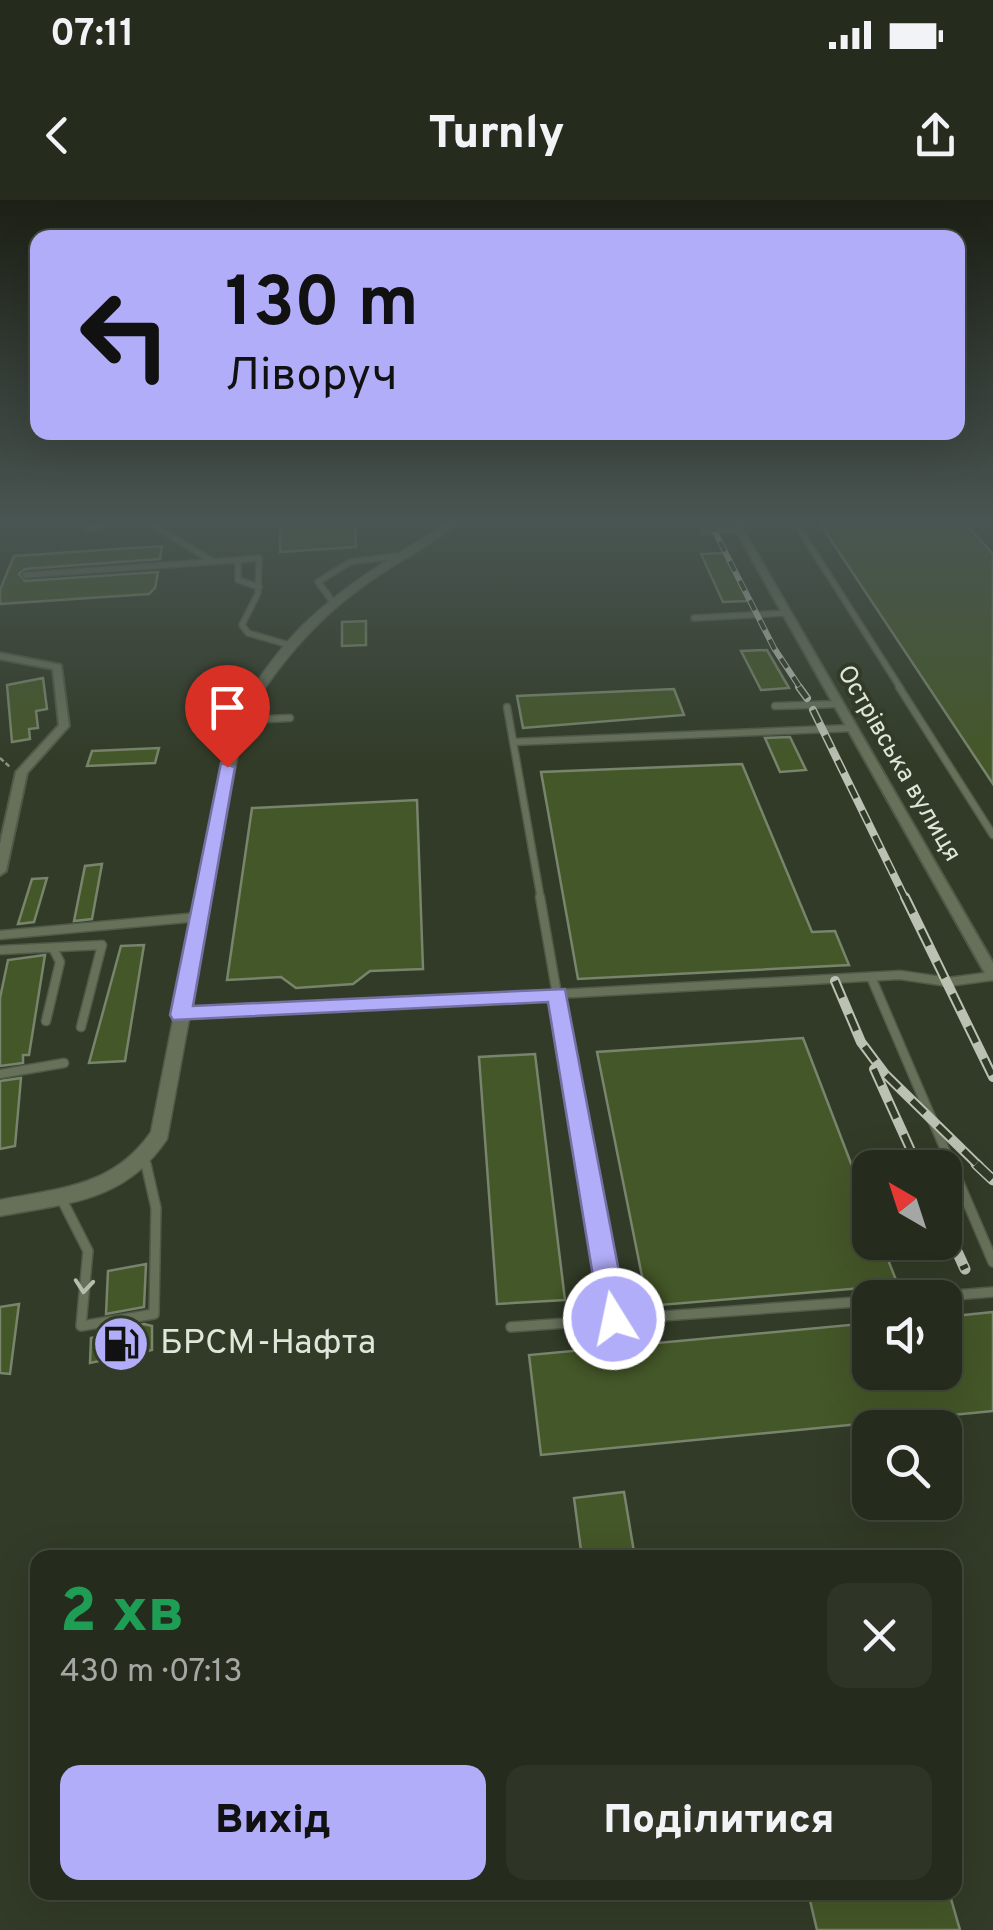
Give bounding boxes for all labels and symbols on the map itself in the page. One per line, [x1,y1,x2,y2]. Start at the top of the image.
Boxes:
street label: Острівська вулиця [829,660,967,868]
pin [185,665,270,768]
north arrow [852,1150,962,1260]
position arrow [562,1267,666,1371]
one-way arrow [74,1279,96,1295]
fuel station icon: БРСМ-Нафта [91,1314,151,1374]
place label: БРСМ-Нафта [160,1322,376,1366]

